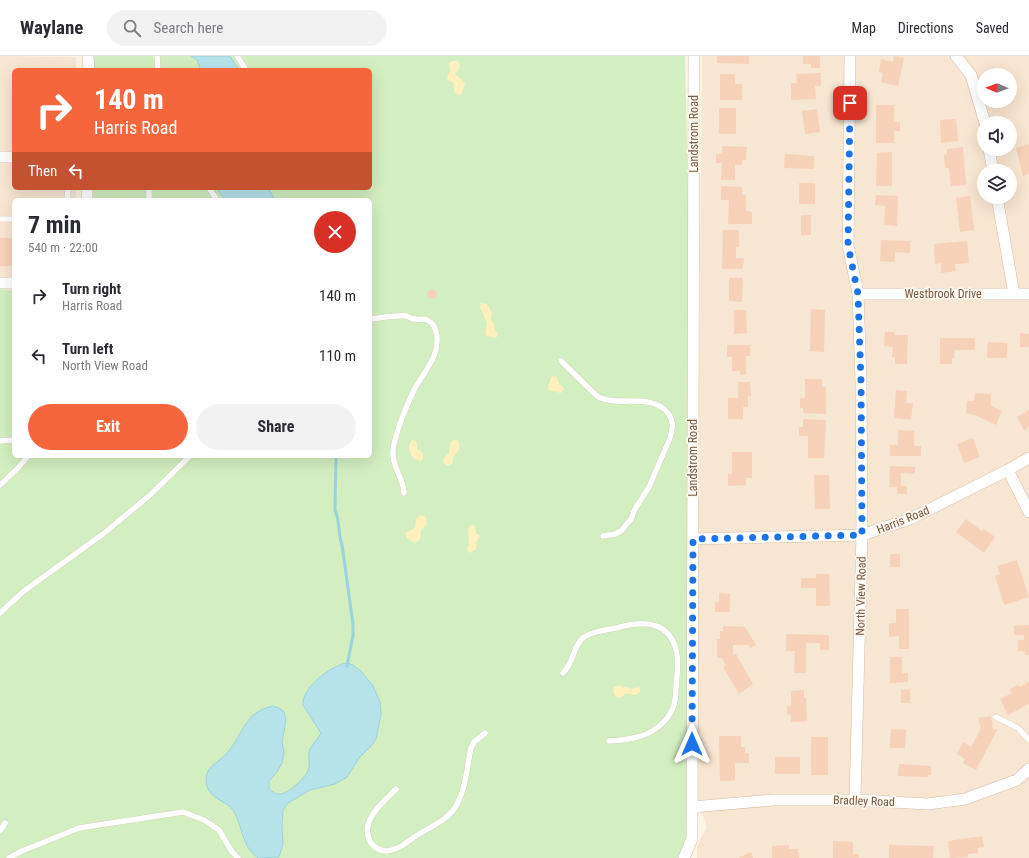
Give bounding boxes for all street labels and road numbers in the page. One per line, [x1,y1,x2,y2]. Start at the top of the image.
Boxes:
street label: Landstrom Road [687,95,701,173]
street label: Westbrook Drive [904,287,982,301]
street label: Landstrom Road [686,419,700,497]
street label: Harris Road [875,503,931,537]
street label: North View Road [853,556,869,636]
street label: Bradley Road [833,793,895,809]

